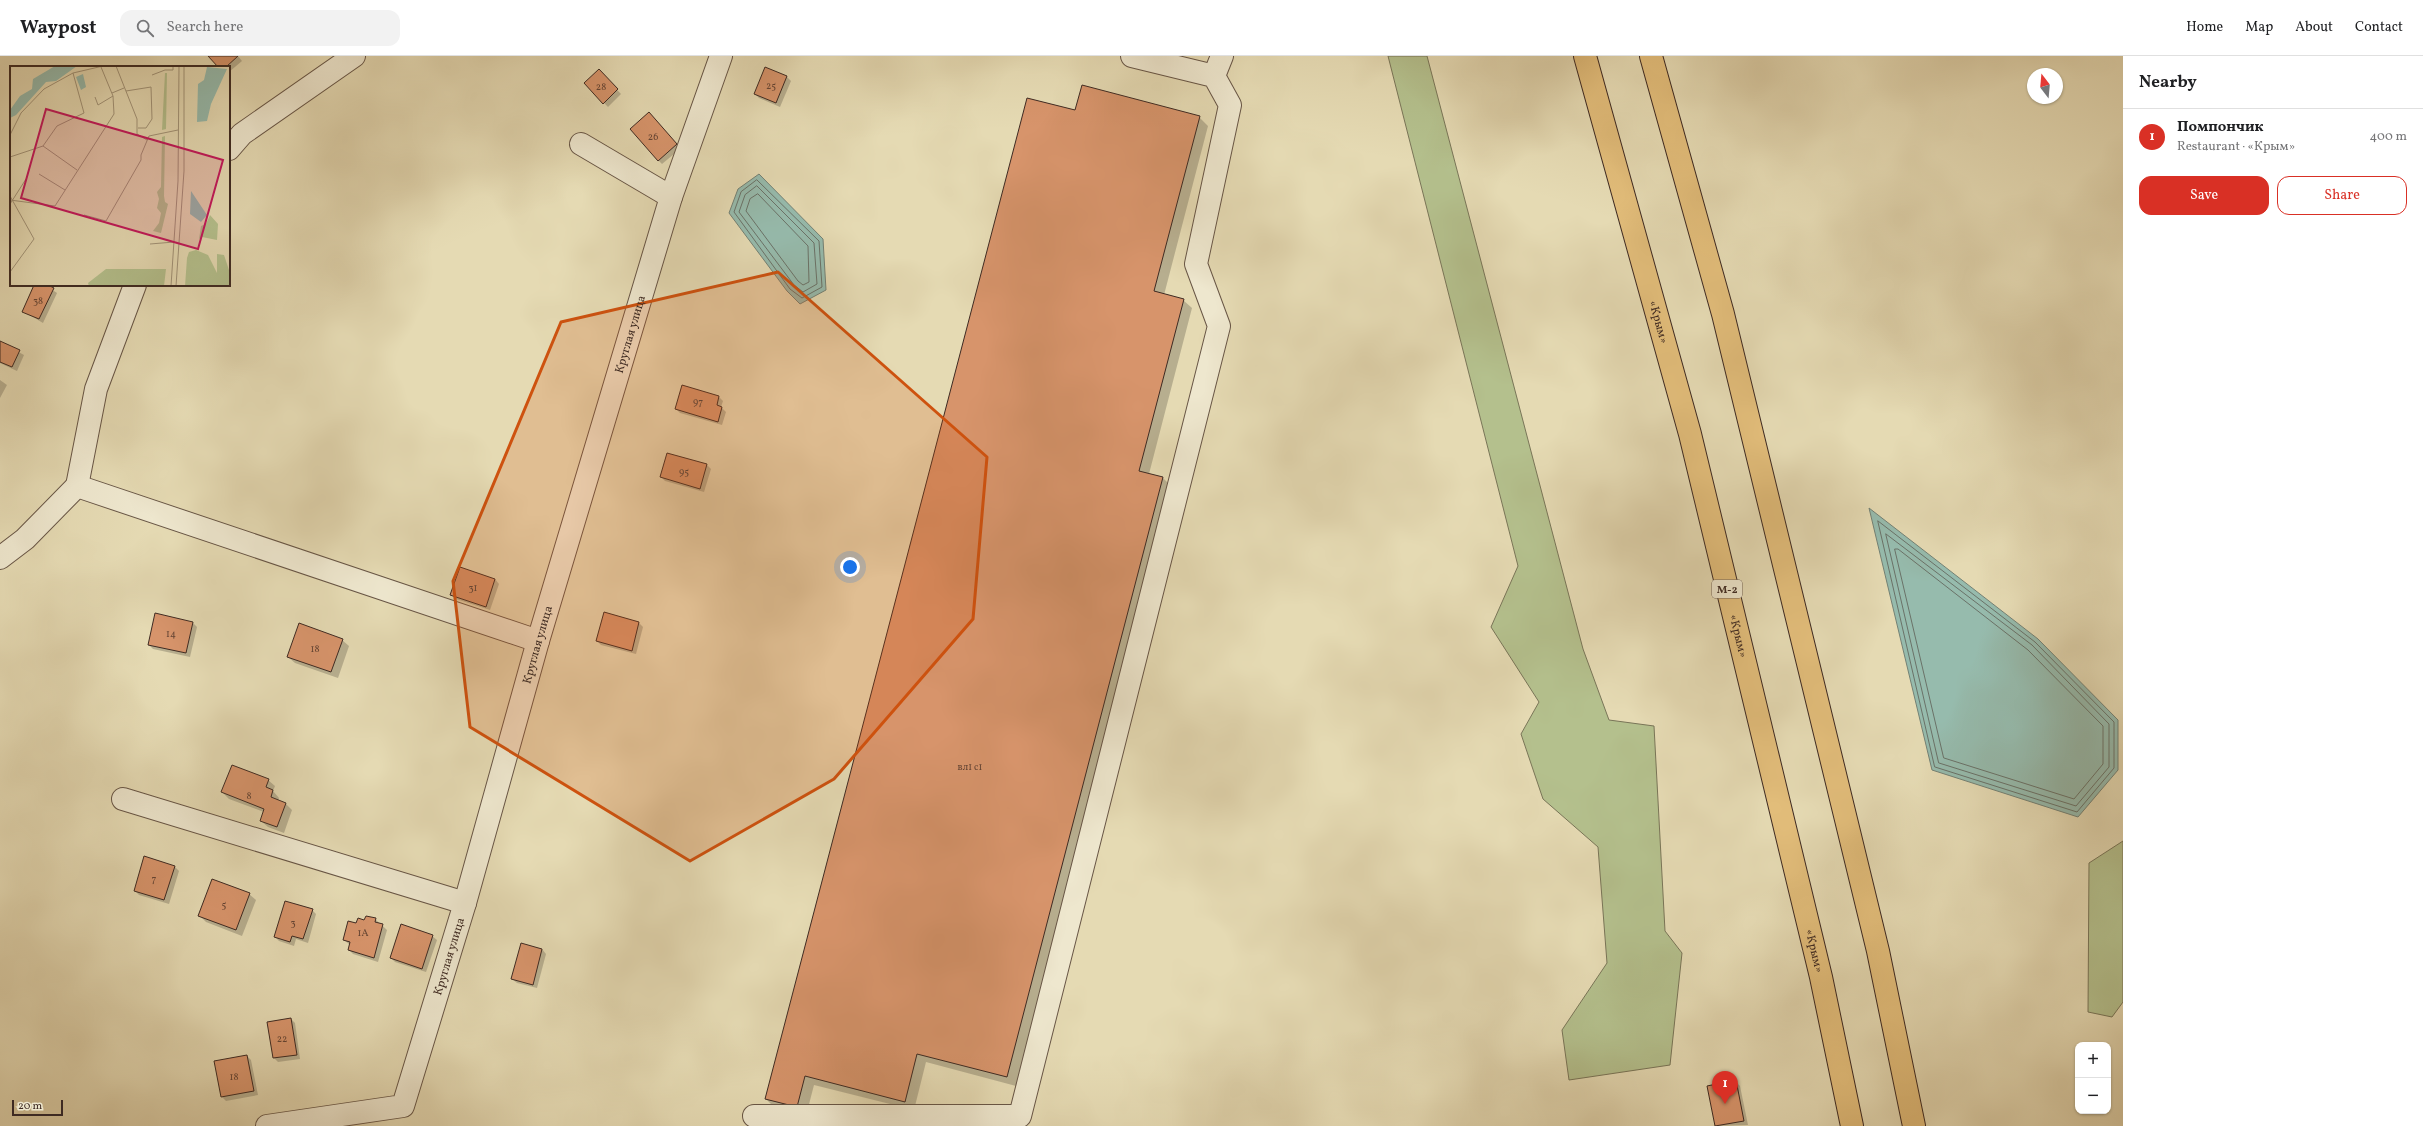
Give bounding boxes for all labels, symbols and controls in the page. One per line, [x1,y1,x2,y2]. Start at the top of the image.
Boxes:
search box [120,10,400,46]
text: Waypost [20,15,96,41]
icon: search [134,17,156,39]
text: Search here [166,17,243,38]
text: Home [2186,18,2223,37]
text: Map [2245,18,2273,37]
text: About [2295,18,2333,37]
text: Contact [2355,18,2403,37]
inset map [10,66,230,286]
north arrow [2027,68,2063,104]
text: Nearby [2139,71,2197,94]
house number: 25 [766,79,776,93]
house number: 28 [596,80,606,94]
text: Помпончик [2177,117,2264,138]
text: 1 [2149,128,2155,146]
text: 400 m [2370,128,2407,146]
house number: 26 [648,130,658,144]
text: Restaurant · «Крым» [2177,138,2295,156]
button: Save [2139,176,2269,215]
button: Share [2277,176,2407,215]
house number: 38 [33,294,43,308]
street label: Круглая улица [612,294,650,375]
street label: «Крым» [1644,299,1672,346]
house number: 97 [693,395,703,409]
house number: 95 [679,465,689,479]
your location [840,557,860,577]
road number: М-2 [1712,580,1742,598]
house number: 31 [468,581,478,595]
street label: Круглая улица [519,604,557,686]
street label: «Крым» [1725,613,1751,659]
house number: 14 [166,627,176,641]
house number: 18 [311,642,319,656]
house number: вл1 с1 [958,760,982,774]
house number: 8 [246,789,252,803]
house number: 7 [152,872,157,886]
house number: 5 [222,898,227,912]
house number: 3 [290,916,296,930]
street label: Круглая улица [430,916,469,997]
house number: 1А [358,926,368,940]
street label: «Крым» [1801,928,1827,974]
house number: 22 [277,1032,287,1046]
map controls [2075,1042,2111,1114]
button: + [2075,1042,2111,1078]
house number: 18 [230,1070,238,1084]
pin: 1 [1712,1071,1738,1104]
button: − [2075,1078,2111,1114]
scale bar [12,1098,63,1117]
text: 20 m [18,1099,42,1114]

